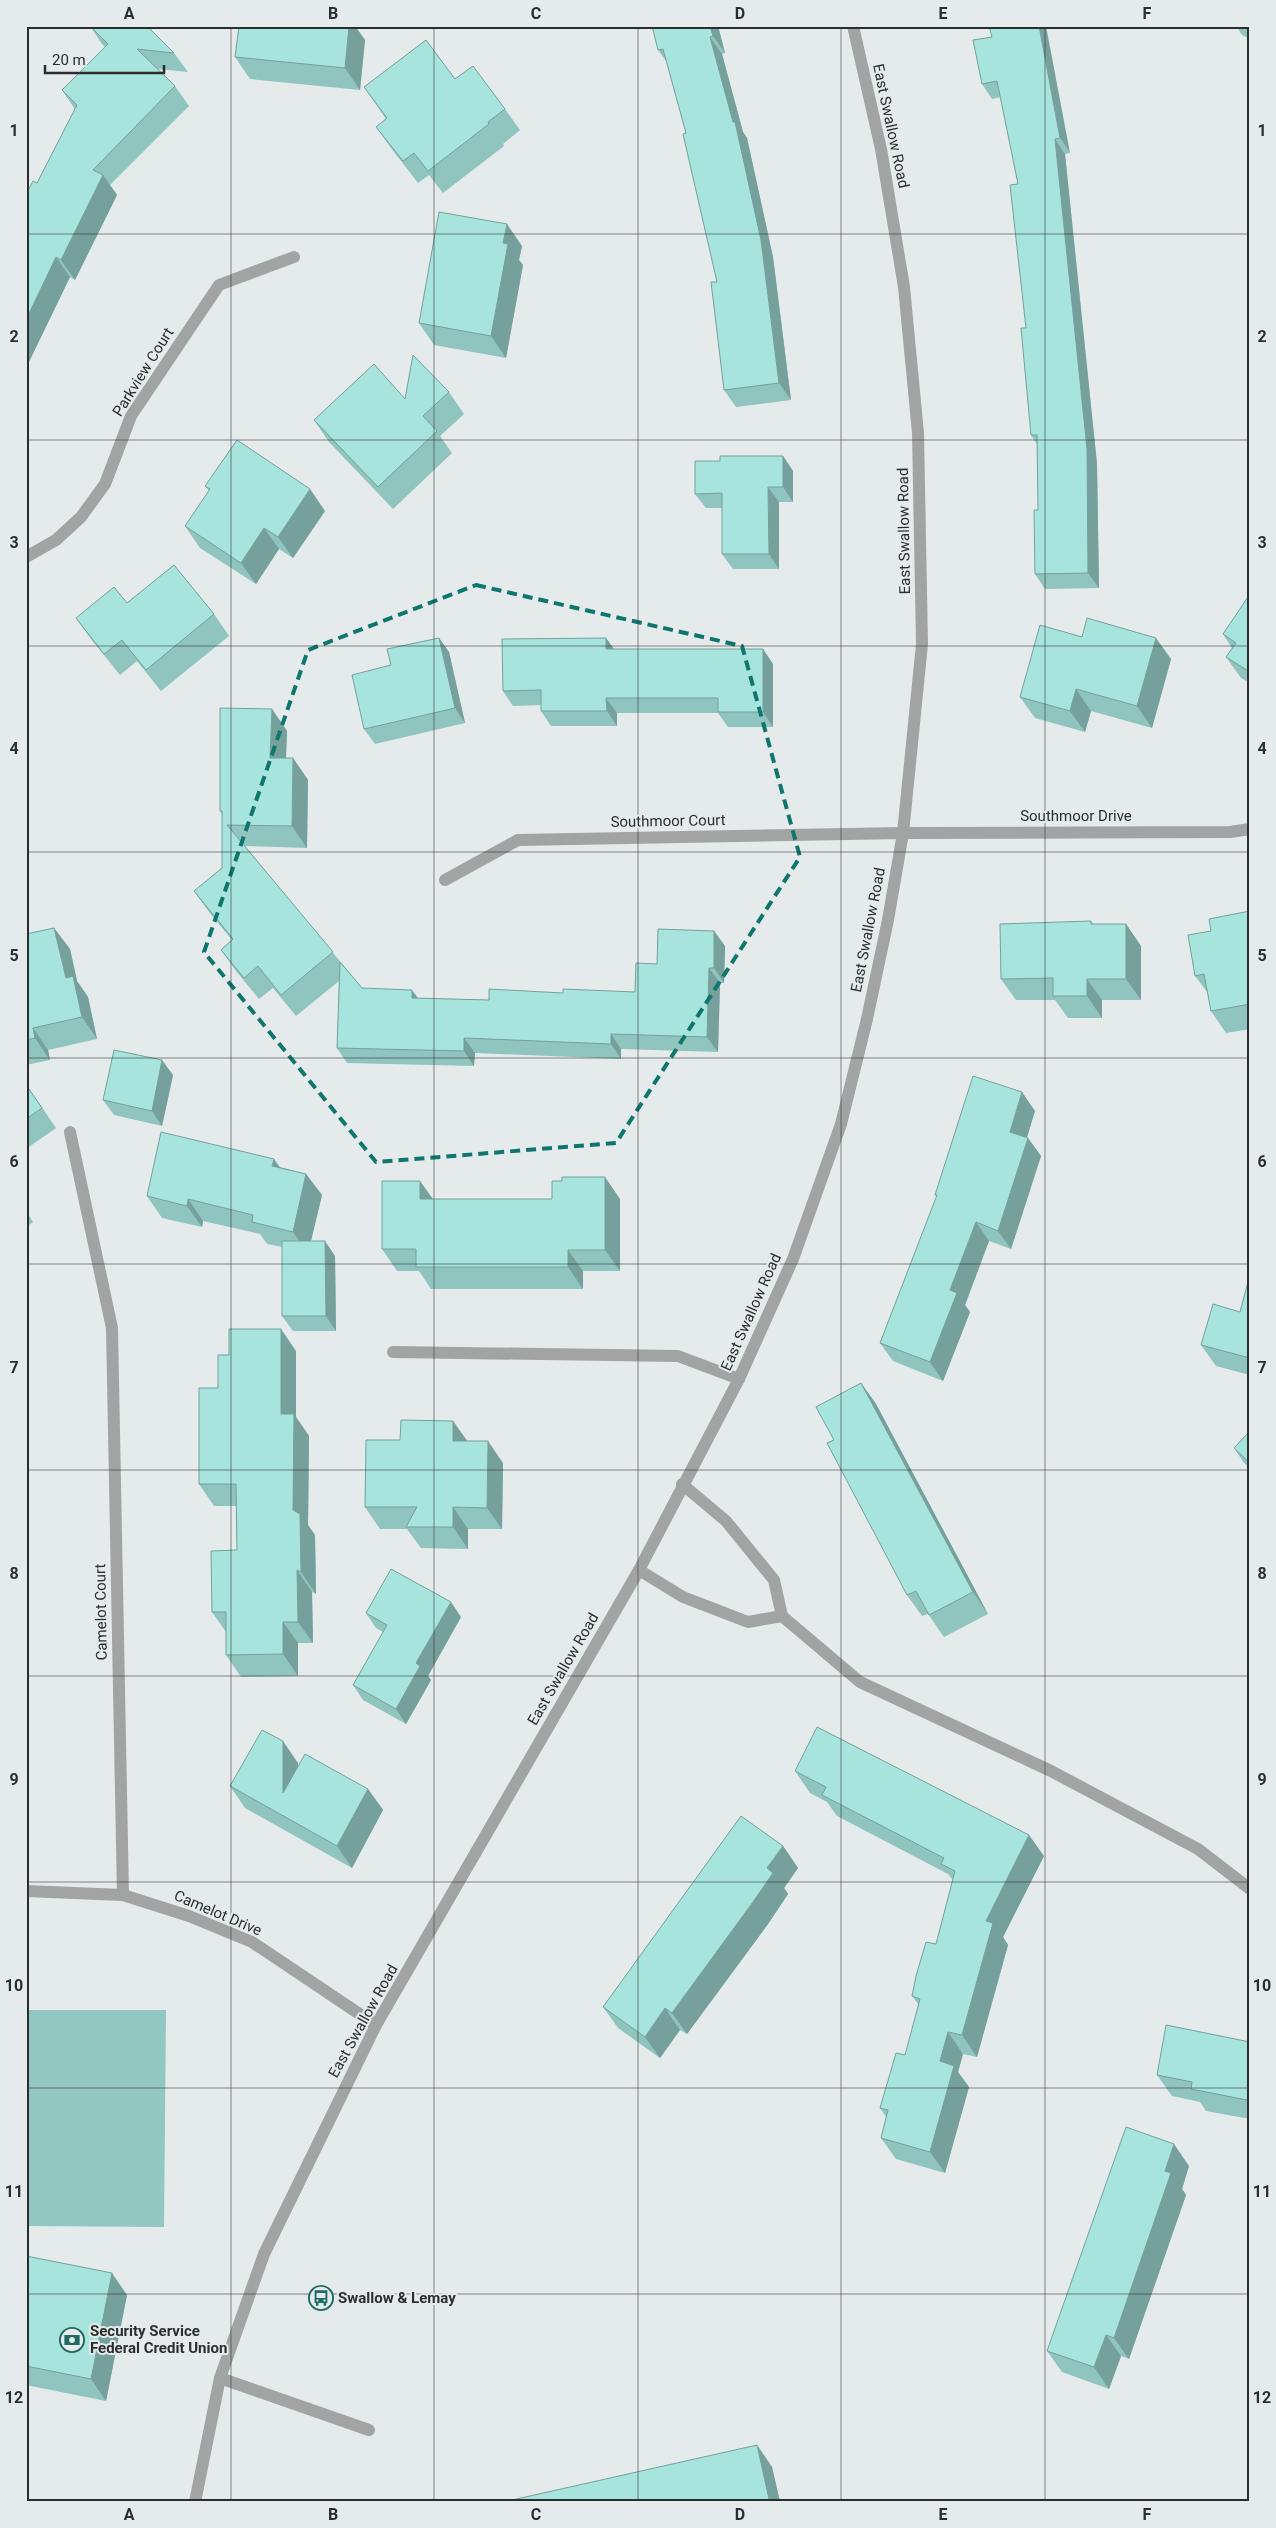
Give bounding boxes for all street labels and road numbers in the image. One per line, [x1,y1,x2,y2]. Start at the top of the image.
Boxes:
street label: East Swallow Road [869,62,913,190]
street label: Parkview Court [109,324,177,420]
street label: East Swallow Road [894,468,914,594]
street label: Southmoor Drive [1020,807,1132,825]
street label: Southmoor Court [610,811,726,831]
street label: East Swallow Road [847,866,889,994]
street label: East Swallow Road [717,1250,785,1374]
street label: Camelot Court [91,1563,111,1661]
street label: East Swallow Road [524,1610,602,1728]
street label: Camelot Drive [171,1886,265,1940]
street label: East Swallow Road [324,1961,402,2081]

